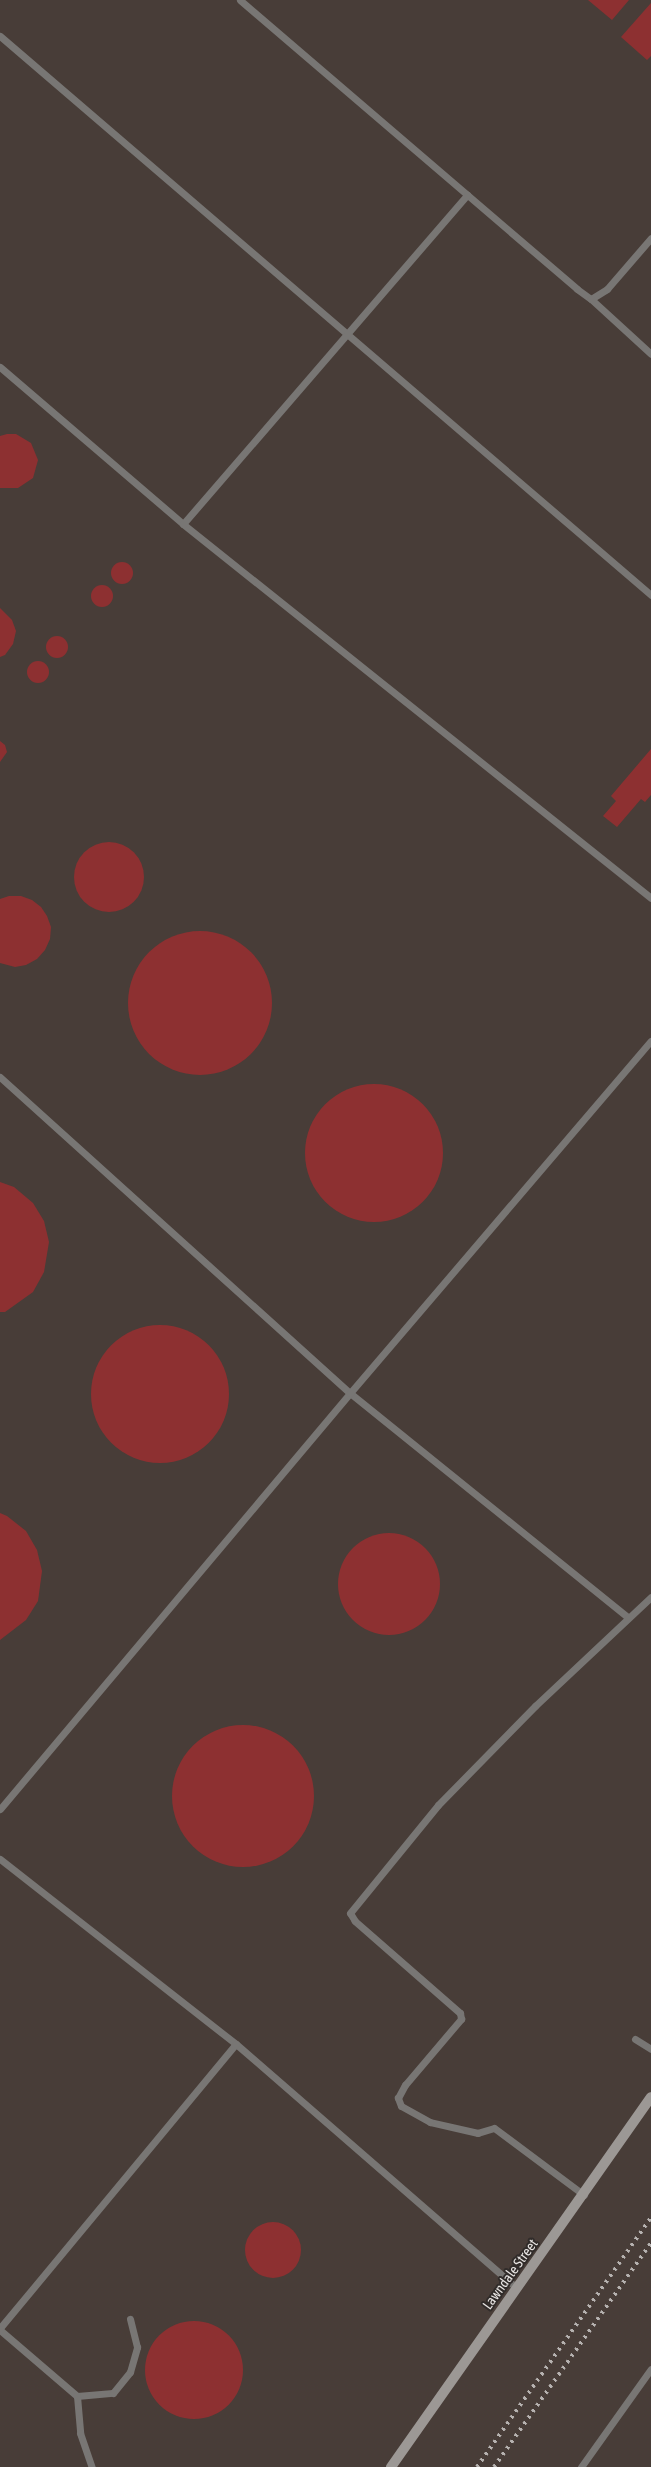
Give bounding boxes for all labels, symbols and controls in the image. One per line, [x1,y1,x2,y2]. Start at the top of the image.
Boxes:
street label: Lawndale Street [479,2236,541,2312]

